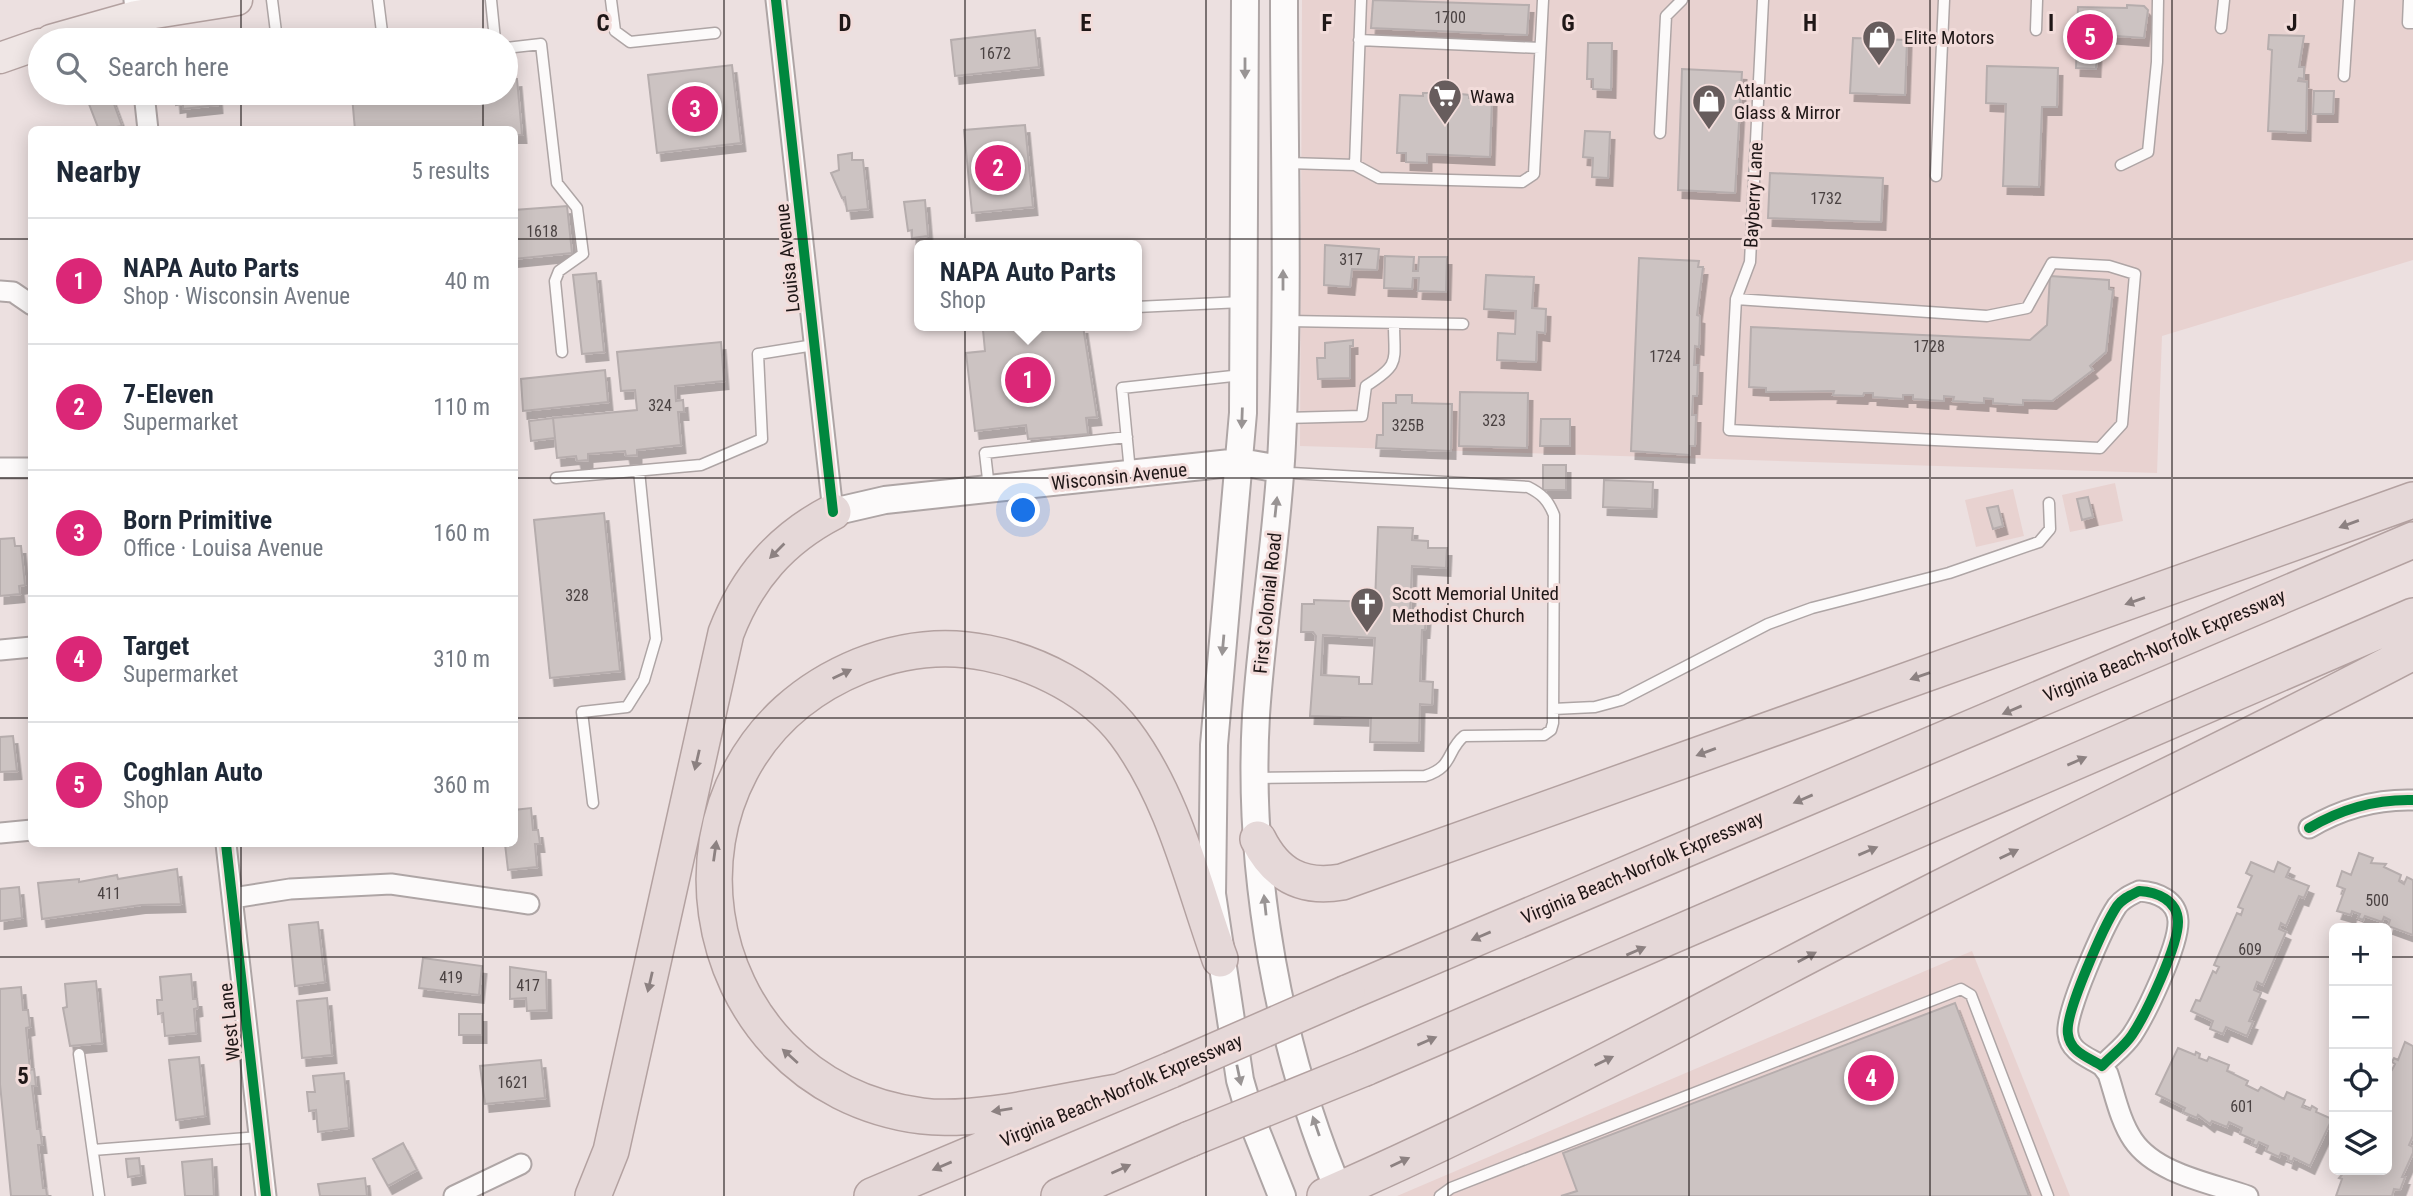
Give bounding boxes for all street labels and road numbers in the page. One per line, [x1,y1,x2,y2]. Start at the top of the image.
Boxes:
street label: Bayberry Lane [1739,142,1768,248]
street label: Louisa Avenue [770,202,805,313]
street label: Wisconsin Avenue [1050,458,1188,495]
street label: First Colonial Road [1249,531,1286,675]
street label: Virginia Beach-Norfolk Expressway [2040,584,2289,707]
street label: Virginia Beach-Norfolk Expressway [1518,806,1767,929]
street label: West Lane [214,982,245,1062]
street label: Virginia Beach-Norfolk Expressway [997,1029,1246,1152]

